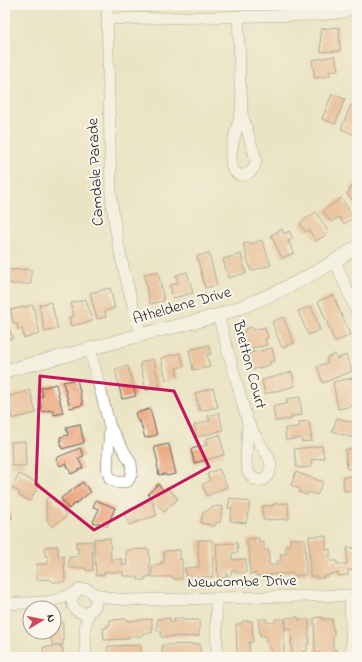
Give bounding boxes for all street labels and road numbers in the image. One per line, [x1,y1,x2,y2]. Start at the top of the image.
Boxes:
street label: Camdale Parade [81,117,111,227]
street label: Atheldene Drive [130,280,235,331]
street label: Bretton Court [225,317,272,412]
street label: Newcombe Drive [187,569,298,595]

